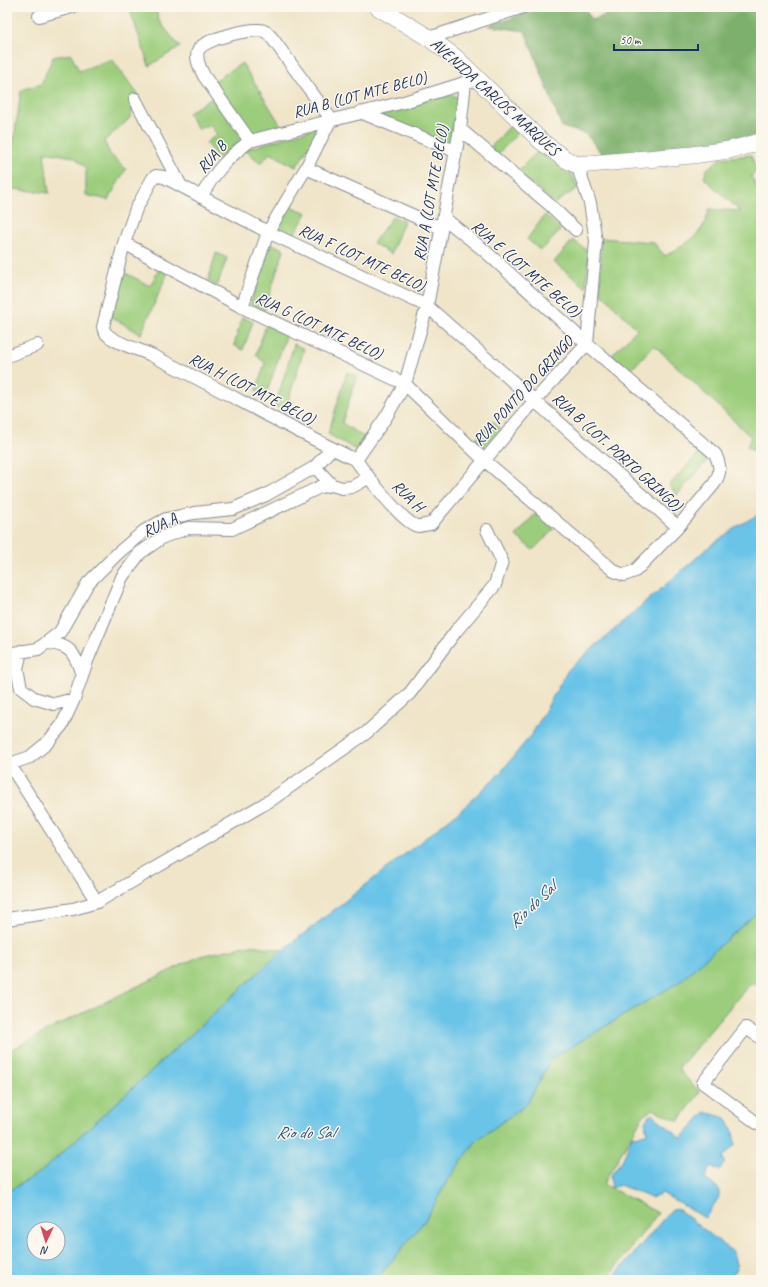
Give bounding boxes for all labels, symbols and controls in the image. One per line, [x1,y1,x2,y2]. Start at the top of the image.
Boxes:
scale bar [614,26,698,52]
text: 50 m [620,32,642,48]
street label: AVENIDA CARLOS MARQUES [426,34,565,162]
street label: RUA B (LOT MTE BELO) [291,67,430,122]
street label: RUA A (LOT MTE BELO) [409,123,453,262]
street label: RUA B [193,135,233,177]
street label: RUA E (LOT MTE BELO) [467,216,585,322]
street label: RUA F (LOT MTE BELO) [296,220,429,296]
street label: RUA G (LOT MTE BELO) [252,288,386,364]
street label: RUA PONTO DO GRINGO [469,331,579,450]
street label: RUA H (LOT MTE BELO) [186,349,319,430]
street label: RUA B (LOT. PORTO GRINGO) [548,388,687,516]
street label: RUA H [388,476,430,518]
street label: RUA A [139,508,181,542]
water label: Rio do Sal [504,874,565,932]
water label: Rio do Sal [276,1122,340,1143]
north arrow [26,1221,66,1261]
text: N [39,1244,49,1258]

